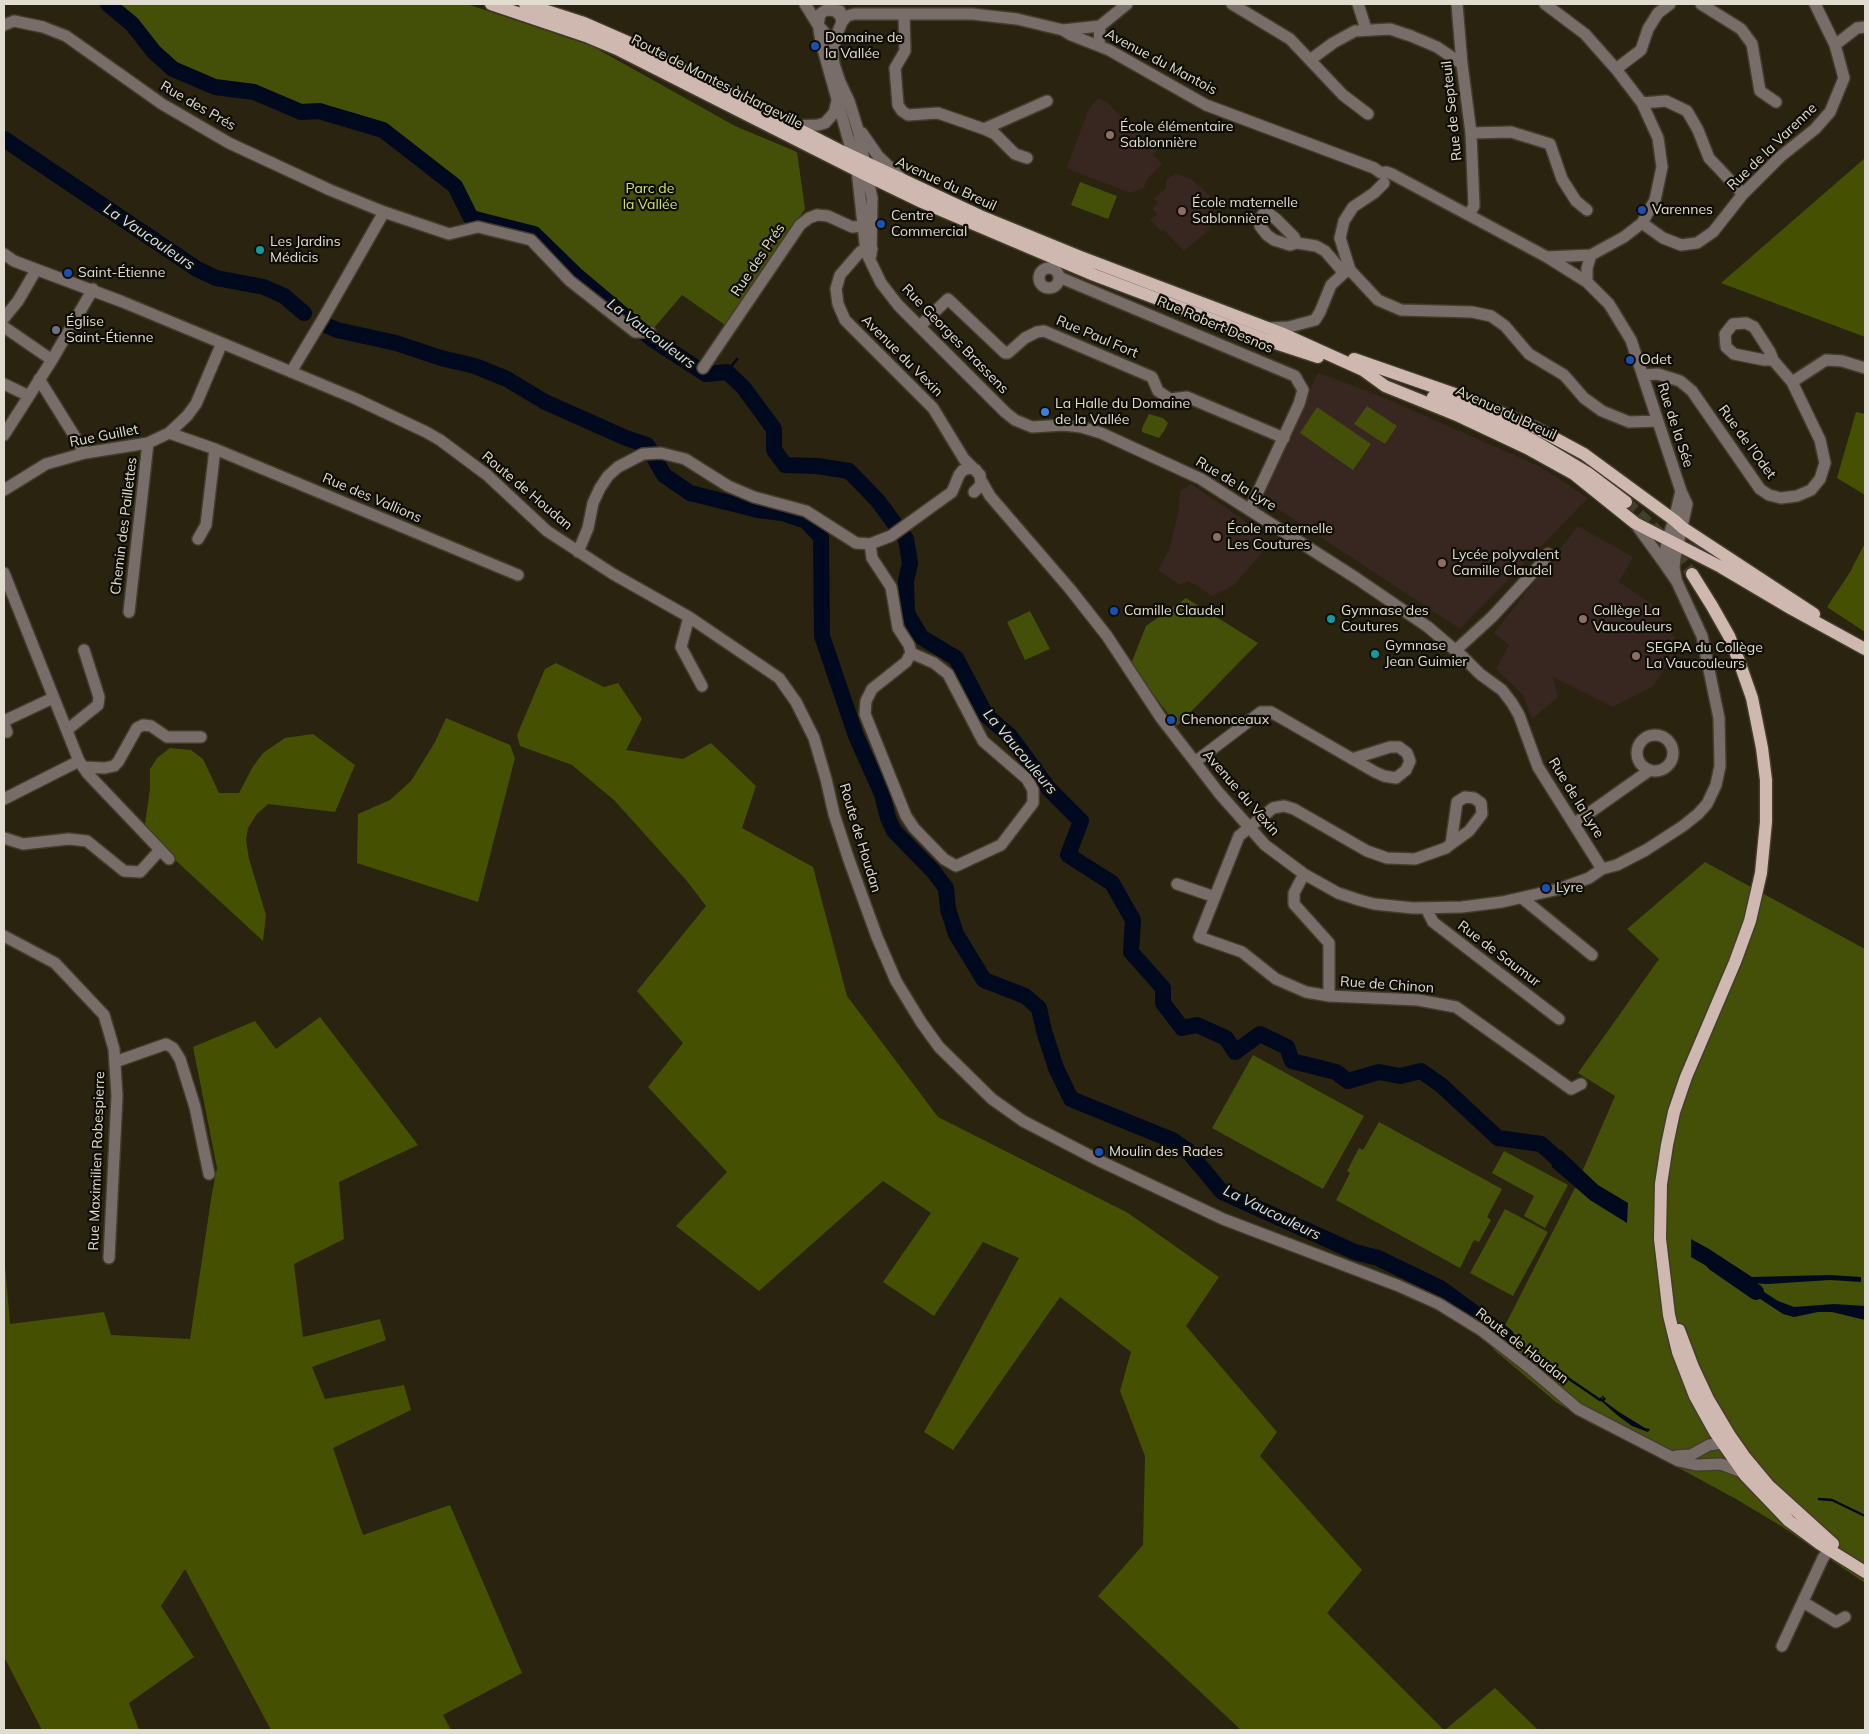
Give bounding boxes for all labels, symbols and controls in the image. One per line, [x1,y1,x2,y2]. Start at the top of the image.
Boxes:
street label: Avenue du Mantois [1102,25,1220,99]
place label: Domaine de la Vallée [825,30,903,62]
street label: Route de Mantes à Hargeville [628,31,806,133]
marker: Domaine de la Vallée [809,40,821,52]
street label: Rue de Septeuil [1438,60,1466,162]
street label: Rue des Prés [157,78,239,134]
street label: Rue de la Varenne [1724,100,1820,194]
place label: École élémentaire Sablonnière [1120,119,1233,152]
marker: École élémentaire Sablonnière [1104,129,1116,141]
street label: Avenue du Breuil [893,153,999,215]
park label: Parc de la Vallée [623,181,677,213]
place label: École maternelle Sablonnière [1192,195,1298,228]
water label: La Vaucouleurs [100,200,198,274]
place label: Varennes [1652,202,1713,218]
marker: Varennes [1636,204,1648,216]
marker: École maternelle Sablonnière [1176,205,1188,217]
place label: Centre Commercial [891,208,967,240]
marker: Centre Commercial [875,218,887,230]
street label: Rue des Prés [728,220,788,300]
place label: Les Jardins Médicis [270,234,341,266]
marker: Les Jardins Médicis [254,244,266,256]
place label: Saint-Étienne [78,265,165,281]
marker: Saint-Étienne [62,267,74,279]
street label: Rue Georges Brassens [898,281,1012,397]
street label: Rue Robert Desnos [1154,293,1276,357]
water label: La Vaucouleurs [603,295,699,373]
street label: Avenue du Vexin [858,312,946,400]
street label: Rue Paul Fort [1054,312,1140,362]
place label: Église Saint-Étienne [66,314,153,347]
marker: Église Saint-Étienne [50,324,62,336]
place label: Odet [1640,352,1672,368]
marker: Odet [1624,354,1636,366]
street label: Rue de la Sée [1653,381,1697,469]
street label: Avenue du Breuil [1453,382,1559,444]
place label: La Halle du Domaine de la Vallée [1055,396,1190,428]
street label: Rue de l'Odet [1715,402,1779,482]
marker: La Halle du Domaine de la Vallée [1039,406,1051,418]
street label: Rue Guillet [68,421,140,451]
street label: Route de Houdan [478,448,576,534]
street label: Rue de la Lyre [1193,453,1279,515]
street label: Chemin des Paillettes [107,456,141,596]
street label: Rue des Vallions [320,470,424,526]
place label: École maternelle Les Coutures [1227,521,1333,554]
marker: École maternelle Les Coutures [1211,531,1223,543]
place label: Lycée polyvalent Camille Claudel [1452,547,1559,580]
marker: Lycée polyvalent Camille Claudel [1436,557,1448,569]
place label: Camille Claudel [1124,603,1224,619]
place label: Gymnase des Coutures [1341,603,1429,636]
place label: Collège La Vaucouleurs [1593,603,1672,636]
marker: Camille Claudel [1108,605,1120,617]
marker: Gymnase des Coutures [1325,613,1337,625]
marker: Collège La Vaucouleurs [1577,613,1589,625]
place label: Gymnase Jean Guimier [1385,638,1467,670]
place label: SEGPA du Collège La Vaucouleurs [1646,640,1763,672]
marker: Gymnase Jean Guimier [1369,648,1381,660]
marker: SEGPA du Collège La Vaucouleurs [1630,650,1642,662]
water label: La Vaucouleurs [979,706,1061,798]
place label: Chenonceaux [1181,712,1269,728]
marker: Chenonceaux [1165,714,1177,726]
street label: Avenue du Vexin [1199,747,1283,839]
street label: Rue de la Lyre [1545,755,1607,841]
street label: Route de Houdan [835,781,885,895]
place label: Lyre [1556,880,1583,896]
marker: Lyre [1540,882,1552,894]
street label: Rue de Saumur [1454,917,1544,991]
street label: Rue de Chinon [1339,973,1435,997]
street label: Rue Maximilien Robespierre [85,1071,109,1251]
place label: Moulin des Rades [1109,1144,1223,1160]
marker: Moulin des Rades [1093,1146,1105,1158]
water label: La Vaucouleurs [1220,1182,1324,1244]
street label: Route de Houdan [1472,1305,1572,1387]

